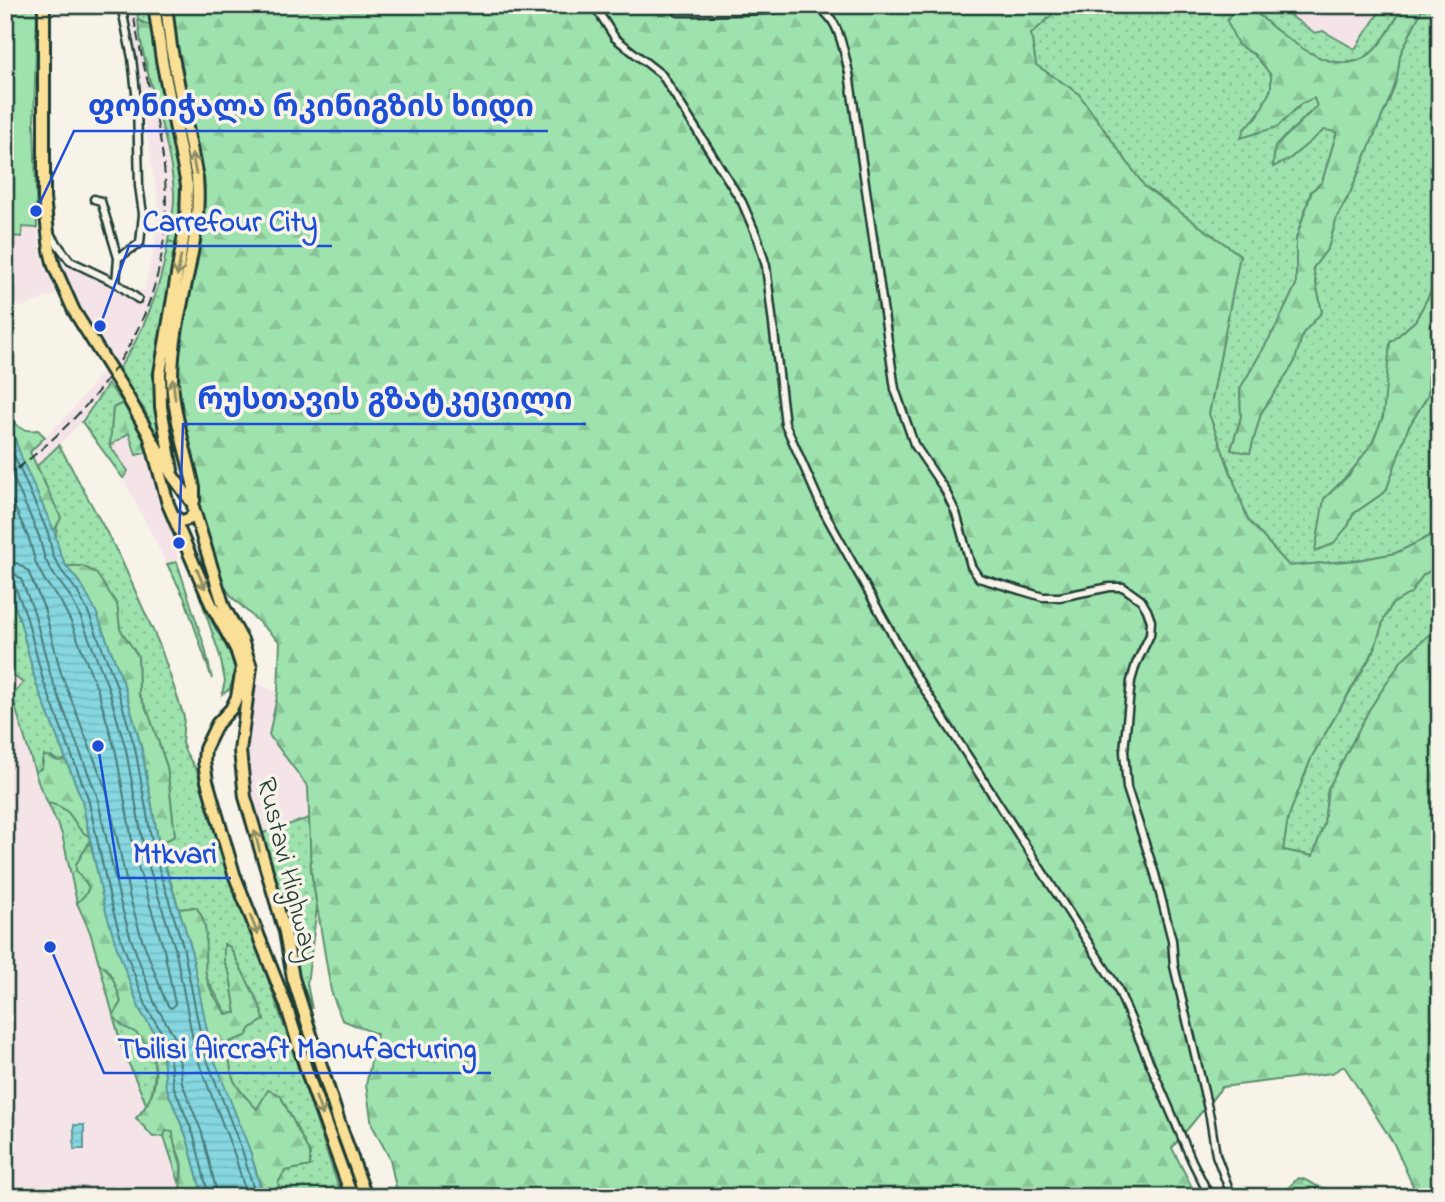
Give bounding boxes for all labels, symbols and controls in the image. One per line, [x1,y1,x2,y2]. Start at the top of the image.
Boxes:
callout: ფონიჭალა რკინიგზის ხიდი [74,80,548,131]
text: ფონიჭალა რკინიგზის ხიდი [88,87,534,131]
one-way arrow [187,153,201,176]
callout: Carrefour City [129,195,332,246]
text: Carrefour City [143,202,317,246]
one-way arrow [172,254,185,277]
callout: რუსთავის გზატკეცილი [183,373,586,424]
one-way arrow [167,378,180,401]
text: რუსთავის გზატკეცილი [197,380,573,424]
one-way arrow [195,568,208,589]
street label: Rustavi Highway [244,774,329,966]
callout: Mtkvari [119,827,231,878]
one-way arrow [250,830,263,853]
text: Mtkvari [133,834,217,878]
one-way arrow [248,914,261,936]
callout: Tbilisi Aircraft Manufacturing [104,1022,491,1073]
text: Tbilisi Aircraft Manufacturing [117,1029,477,1074]
one-way arrow [313,1094,326,1116]

